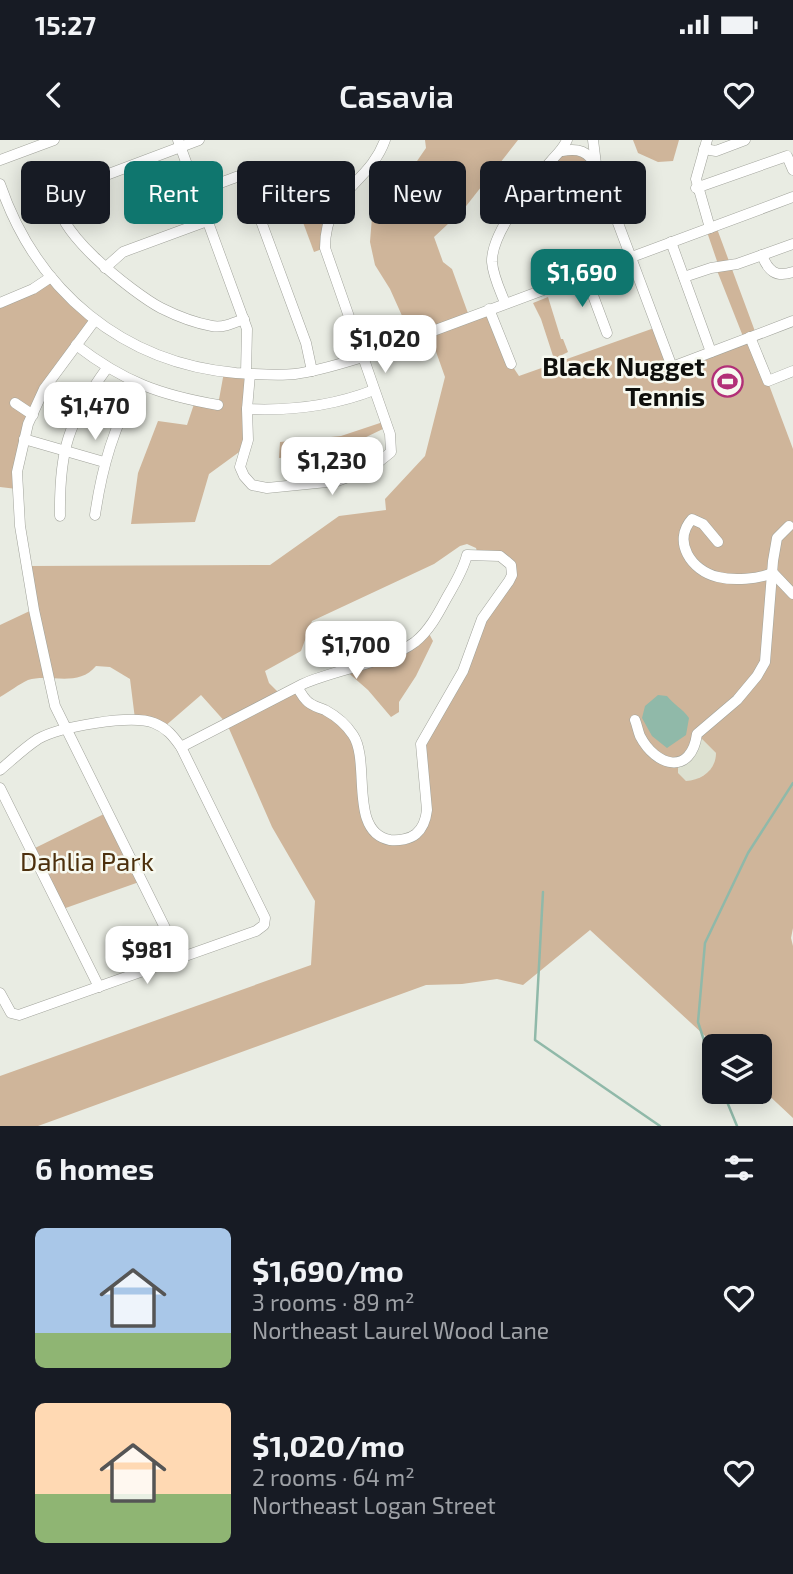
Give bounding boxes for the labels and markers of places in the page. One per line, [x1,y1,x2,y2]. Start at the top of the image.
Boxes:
pin: $1,690 [525,250,639,309]
pin: $1,020 [328,316,442,375]
place label: Black Nugget Tennis [542,350,705,411]
sports icon: Black Nugget Tennis [711,365,745,399]
pin: $1,470 [38,383,152,442]
pin: $1,230 [275,438,389,497]
pin: $1,700 [299,622,413,681]
pin: $981 [106,926,188,986]

